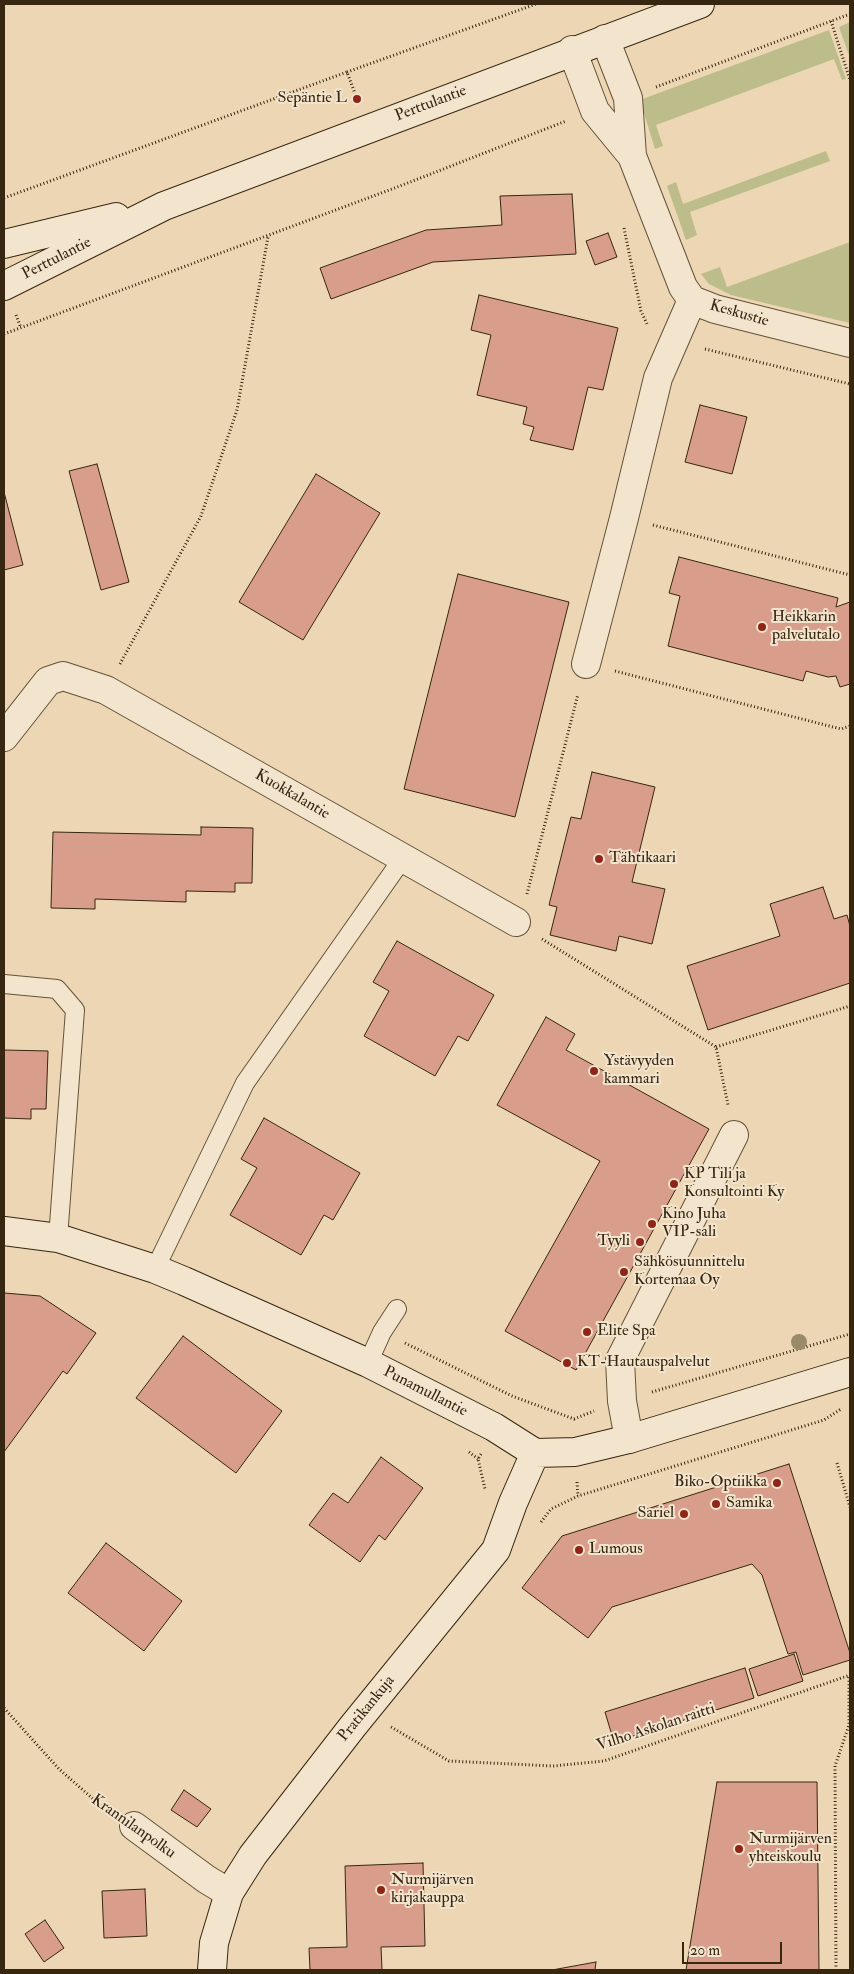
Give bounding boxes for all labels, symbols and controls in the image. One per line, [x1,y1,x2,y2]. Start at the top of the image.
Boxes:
street label: Perttulantie [392,82,470,126]
place label: Sepäntie L [278,89,347,109]
marker: Sepäntie L [351,93,363,105]
street label: Perttulantie [19,233,95,285]
street label: Keskustie [707,296,771,332]
place label: Heikkarin palvelutalo [772,608,840,646]
marker: Heikkarin palvelutalo [756,621,768,633]
street label: Kuokkalantie [251,766,333,824]
place label: Tähtikaari [609,849,676,869]
marker: Tähtikaari [593,853,605,865]
place label: Ystävyyden kammari [604,1052,674,1090]
marker: Ystävyyden kammari [588,1065,600,1077]
place label: KP Tili ja Konsultointi Ky [684,1165,784,1203]
marker: KP Tili ja Konsultointi Ky [668,1178,680,1190]
place label: Kino Juha VIP-sali [662,1205,726,1243]
marker: Kino Juha VIP-sali [646,1218,658,1230]
place label: Tyyli [597,1232,630,1252]
marker: Tyyli [634,1236,646,1248]
place label: Sähkösuunnittelu Kortemaa Oy [634,1253,745,1291]
marker: Sähkösuunnittelu Kortemaa Oy [618,1266,630,1278]
place label: Elite Spa [597,1322,656,1342]
marker: Elite Spa [581,1326,593,1338]
place label: KT-Hautauspalvelut [577,1353,710,1373]
marker: KT-Hautauspalvelut [561,1357,573,1369]
street label: Punamullantie [380,1363,470,1421]
place label: Biko-Optiikka [674,1473,767,1493]
marker: Biko-Optiikka [771,1477,783,1489]
place label: Samika [726,1494,772,1514]
marker: Samika [710,1498,722,1510]
place label: Sariel [638,1504,674,1524]
marker: Sariel [678,1508,690,1520]
place label: Lumous [589,1540,643,1560]
marker: Lumous [573,1544,585,1556]
street label: Pratikankuja [334,1672,400,1746]
street label: Vilho Askolan raitti [594,1700,718,1756]
street label: Krannilanpolku [87,1791,179,1863]
place label: Nurmijärven yhteiskoulu [749,1830,832,1868]
marker: Nurmijärven yhteiskoulu [733,1843,745,1855]
place label: Nurmijärven kirjakauppa [391,1871,474,1909]
marker: Nurmijärven kirjakauppa [375,1884,387,1896]
scale bar [684,1932,784,1964]
text: 20 m [690,1941,720,1960]

